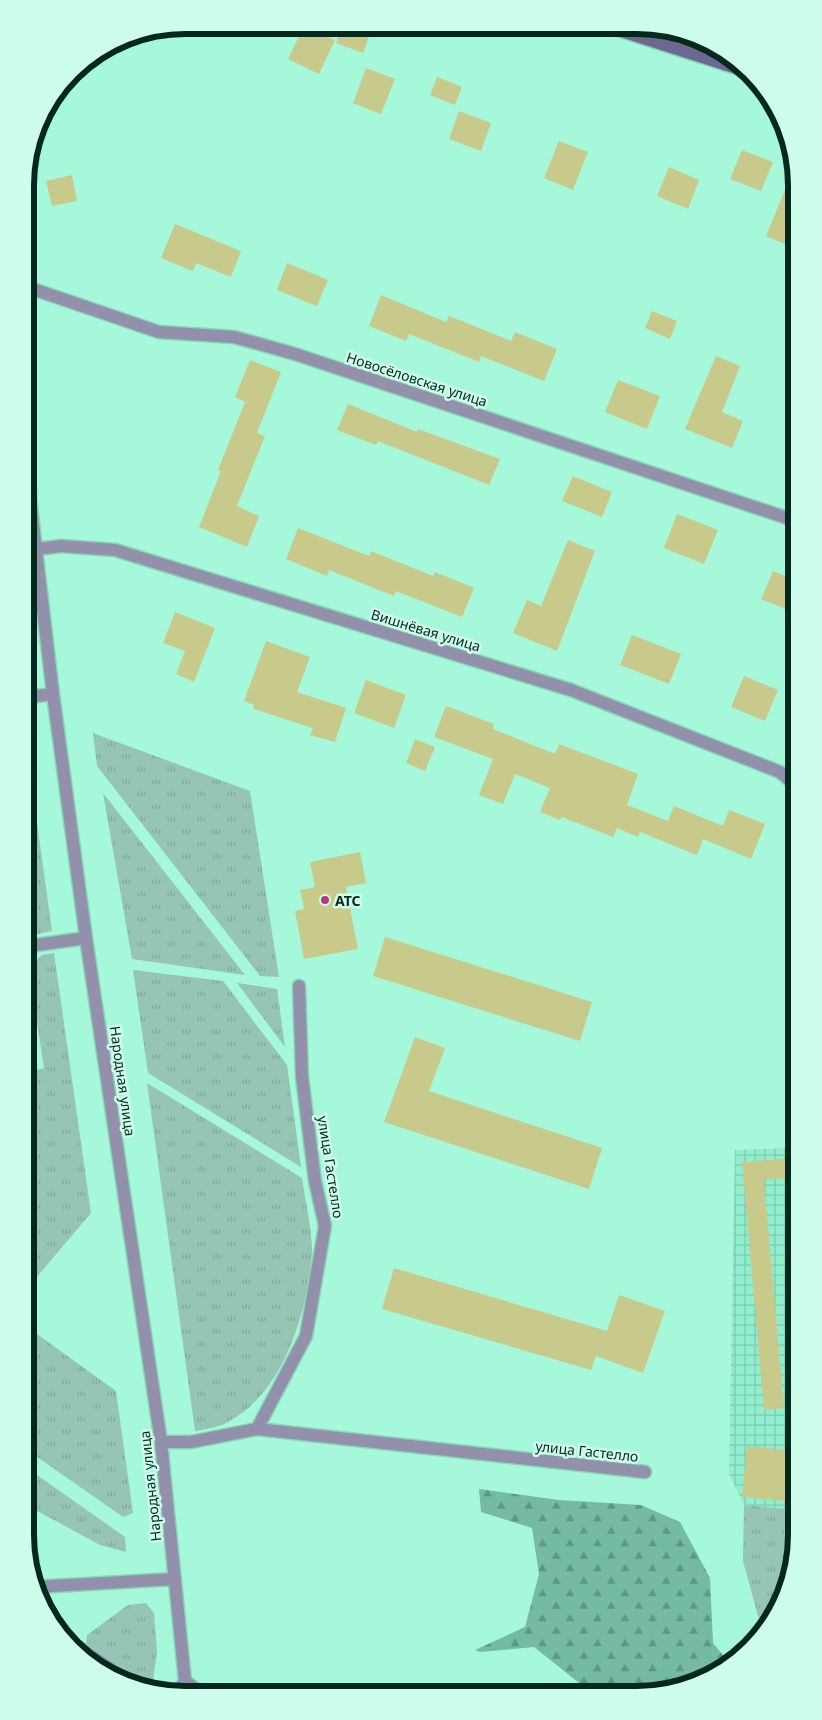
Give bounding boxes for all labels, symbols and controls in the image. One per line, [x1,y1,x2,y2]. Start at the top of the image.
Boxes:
street label: Новосёловская улица [344,347,490,411]
street label: Вишнёвая улица [369,604,483,656]
place label: АТС [335,891,361,910]
marker: АТС [319,894,331,906]
street label: Народная улица [106,1025,140,1137]
street label: улица Гастелло [314,1114,348,1220]
street label: Народная улица [135,1430,165,1542]
street label: улица Гастелло [535,1436,639,1466]

